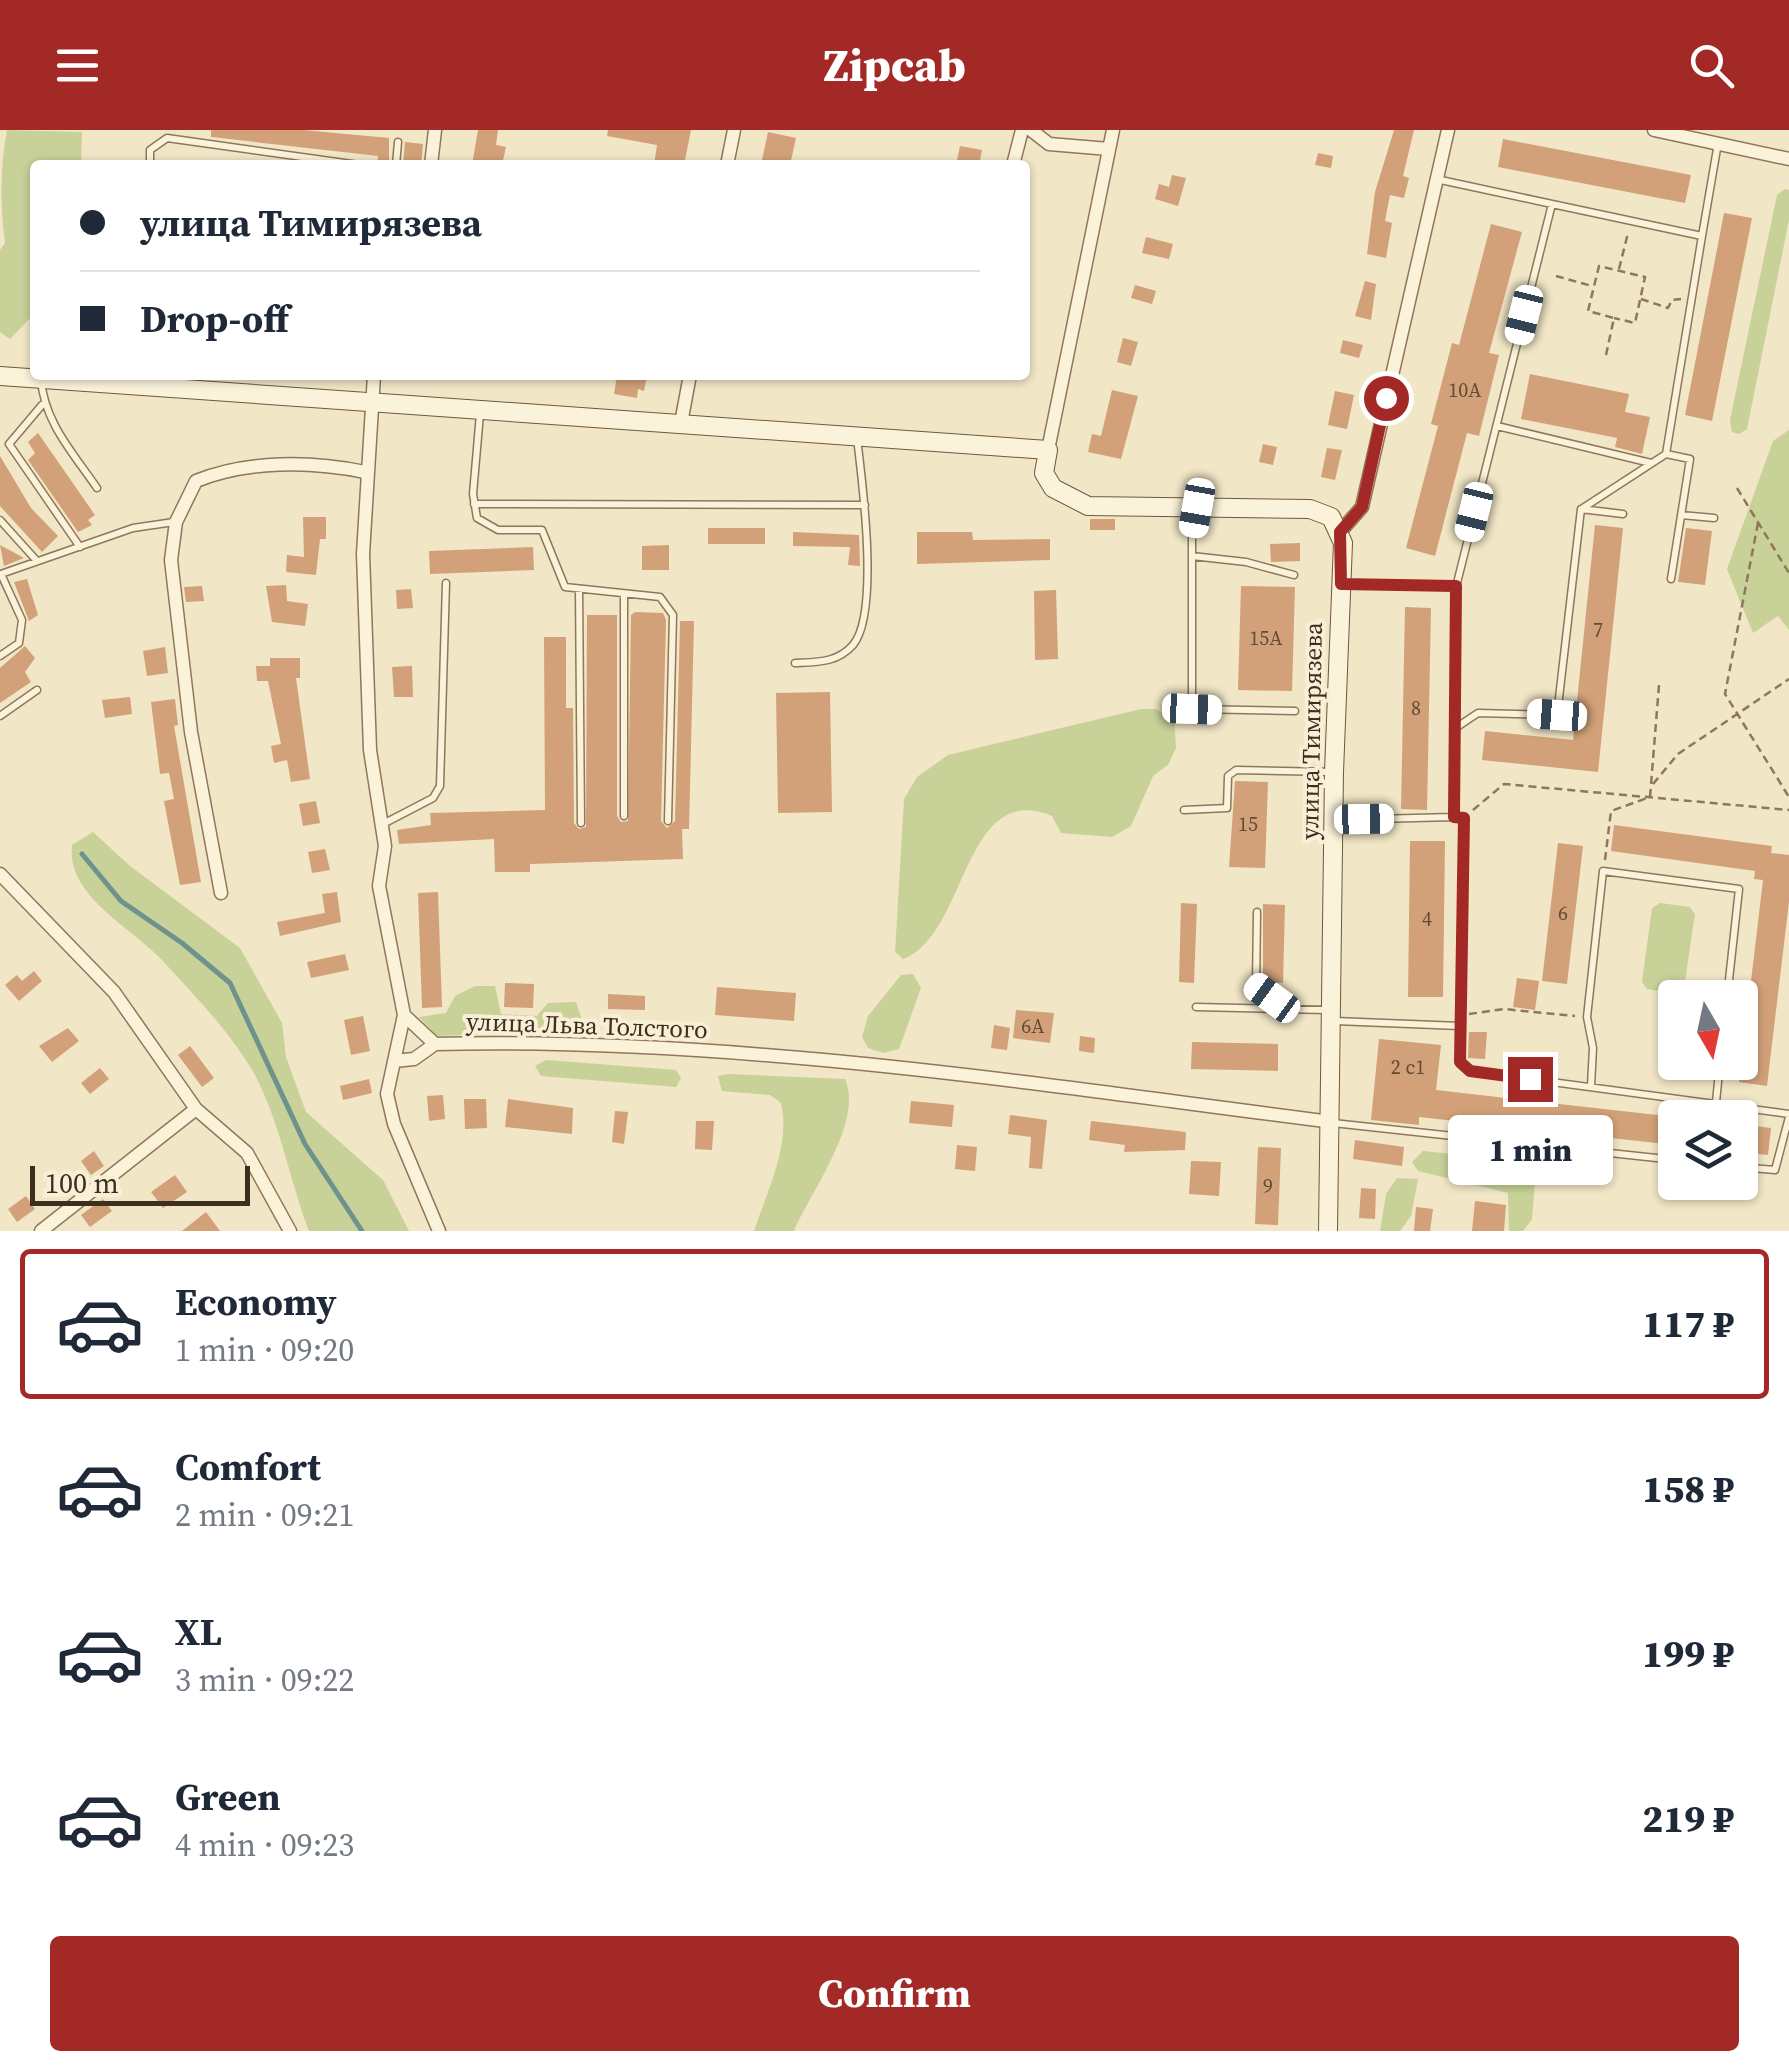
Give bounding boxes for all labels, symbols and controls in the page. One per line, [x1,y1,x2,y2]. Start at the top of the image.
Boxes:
text: Zipcab [823,34,966,96]
icon: menu [50,38,105,93]
icon: search [1684,38,1739,93]
text: улица Тимирязева [140,197,482,249]
car [1502,282,1546,348]
text: Drop-off [140,293,289,345]
route start [1364,376,1409,421]
house number: 10А [1448,376,1482,404]
car [1177,476,1217,540]
car [1452,479,1496,545]
house number: 7 [1593,616,1603,644]
street label: улица Тимирязева [1292,622,1330,840]
house number: 15А [1249,624,1283,652]
car [1161,693,1223,725]
house number: 8 [1411,694,1421,722]
car [1526,698,1588,732]
car [1334,803,1394,835]
house number: 15 [1238,810,1258,838]
house number: 6 [1558,899,1568,927]
house number: 4 [1422,905,1432,933]
car [1239,968,1305,1028]
north arrow [1658,980,1758,1080]
map controls [1658,980,1758,1200]
street label: улица Льва Толстого [466,1004,708,1046]
house number: 6А [1021,1012,1045,1040]
house number: 2 с1 [1391,1053,1425,1081]
route end [1508,1057,1553,1102]
button: layers [1658,1100,1758,1200]
callout: 1 min [1448,1114,1612,1184]
text: 1 min [1489,1128,1572,1172]
scale bar [30,1161,250,1206]
text: 100 m [45,1164,119,1202]
house number: 9 [1263,1172,1273,1200]
text: Economy [175,1276,337,1328]
icon: car [55,1279,145,1369]
text: 117 ₽ [1642,1298,1734,1350]
text: 1 min · 09:20 [175,1328,354,1372]
text: Comfort [175,1441,321,1493]
icon: car [55,1444,145,1534]
text: 158 ₽ [1642,1463,1734,1515]
text: 2 min · 09:21 [175,1493,354,1537]
text: XL [175,1606,222,1658]
icon: car [55,1609,145,1699]
text: 199 ₽ [1642,1628,1734,1680]
text: 3 min · 09:22 [175,1658,354,1702]
text: Green [175,1771,281,1823]
icon: car [55,1774,145,1864]
text: 219 ₽ [1642,1793,1734,1845]
text: 4 min · 09:23 [175,1823,354,1867]
button: Confirm [50,1936,1739,2051]

